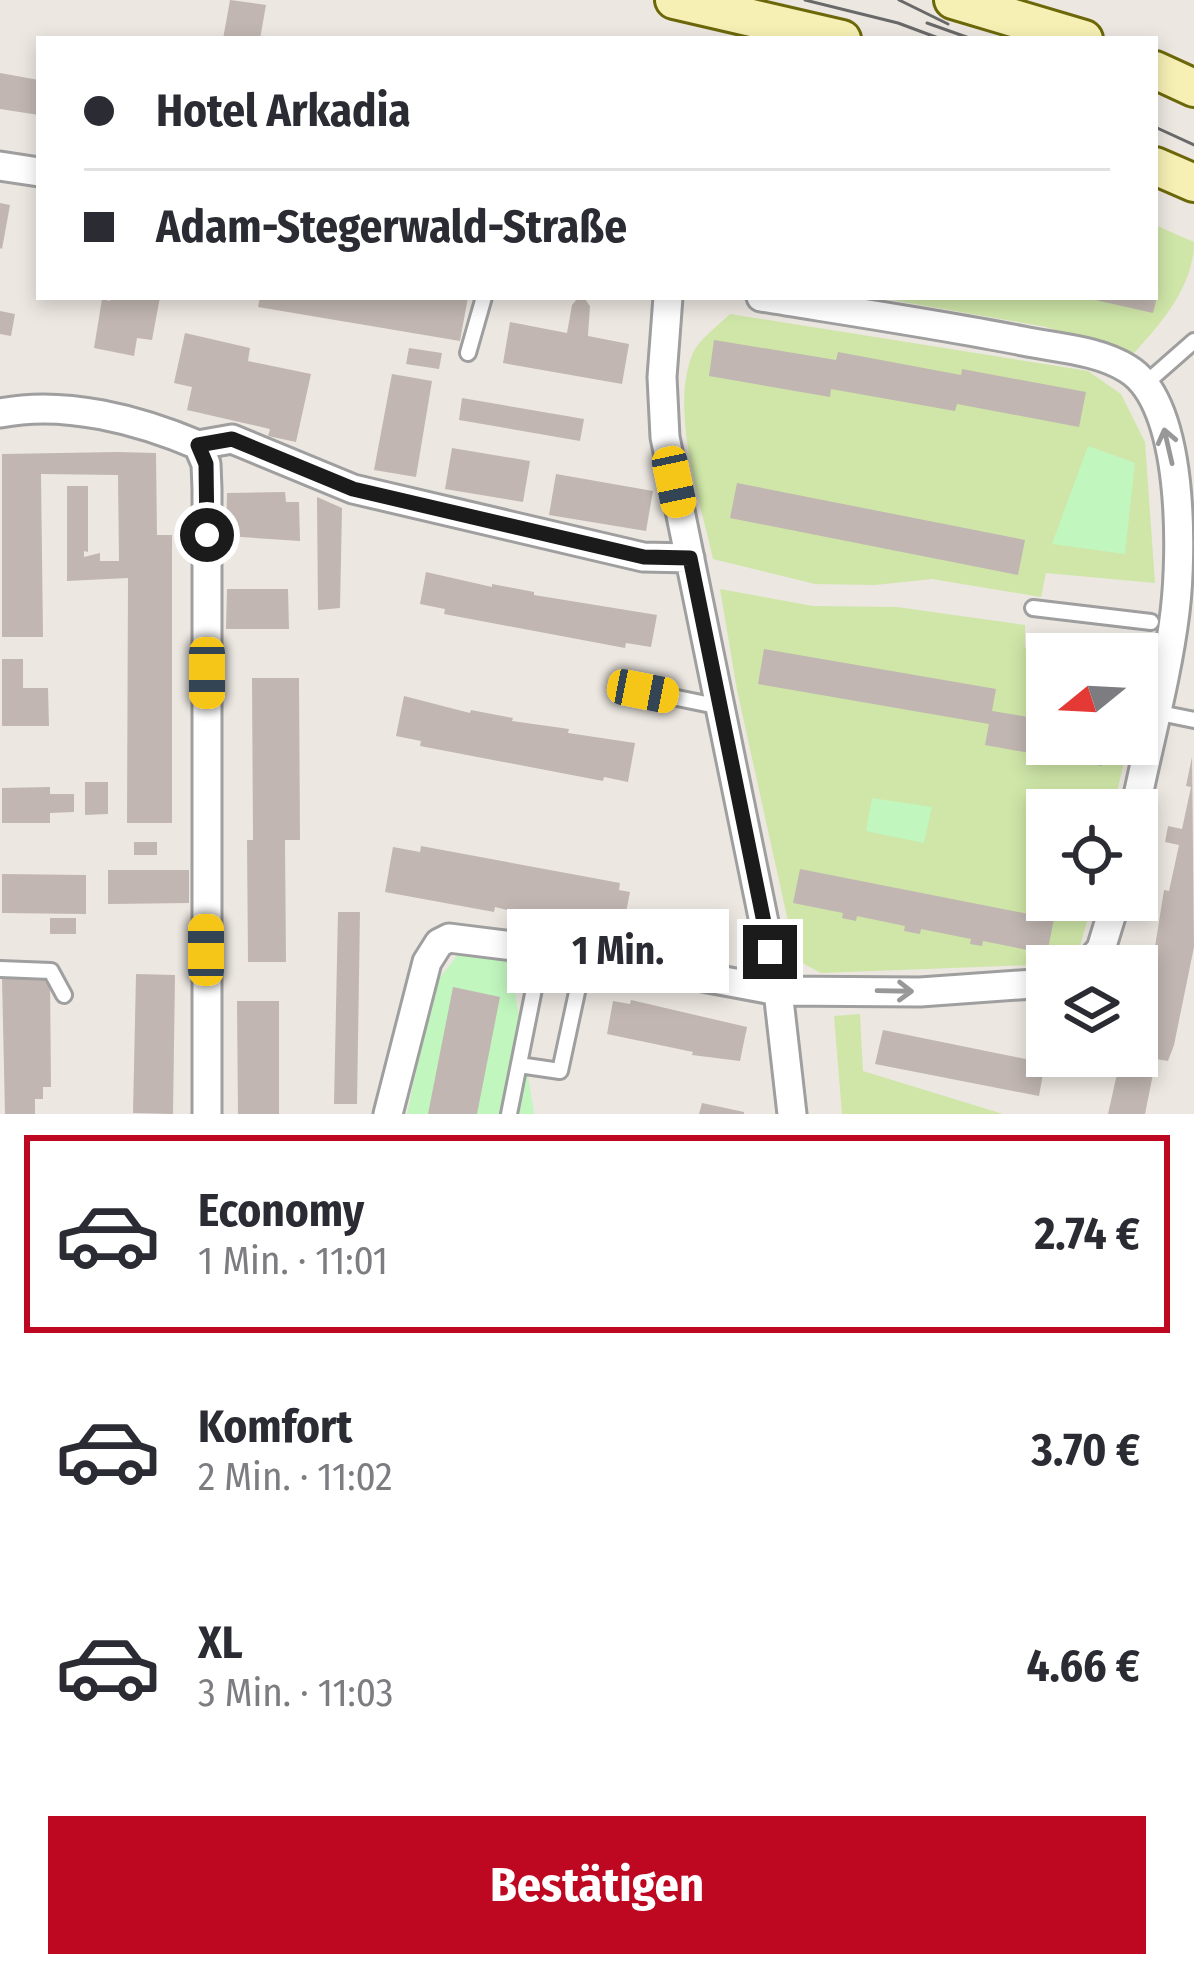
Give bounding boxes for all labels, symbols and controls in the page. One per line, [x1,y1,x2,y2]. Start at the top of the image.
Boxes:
text: Hotel Arkadia [156,84,411,138]
text: Adam-Stegerwald-Straße [156,200,627,254]
one-way arrow [1156,428,1178,466]
car [649,443,699,521]
route start [180,508,234,562]
north arrow [1026,633,1158,765]
map controls [1026,633,1158,1077]
car [189,637,225,709]
car [604,666,682,716]
button: locate [1026,789,1158,921]
callout: 1 Min. [506,910,728,994]
car [188,914,224,986]
route end [743,925,797,979]
text: 1 Min. [572,928,664,974]
button: layers [1026,945,1158,1077]
one-way arrow [875,980,914,1003]
icon: car [54,1180,162,1288]
text: Economy [198,1184,364,1238]
text: 2.74 € [1034,1207,1140,1261]
text: 1 Min. · 11:01 [198,1238,388,1284]
icon: car [54,1396,162,1504]
text: Komfort [198,1400,352,1454]
text: 3.70 € [1032,1423,1140,1477]
text: 2 Min. · 11:02 [198,1454,393,1500]
icon: car [54,1612,162,1720]
text: XL [198,1616,243,1670]
text: 4.66 € [1026,1639,1140,1693]
text: 3 Min. · 11:03 [198,1670,393,1716]
button: Bestätigen [48,1816,1146,1954]

